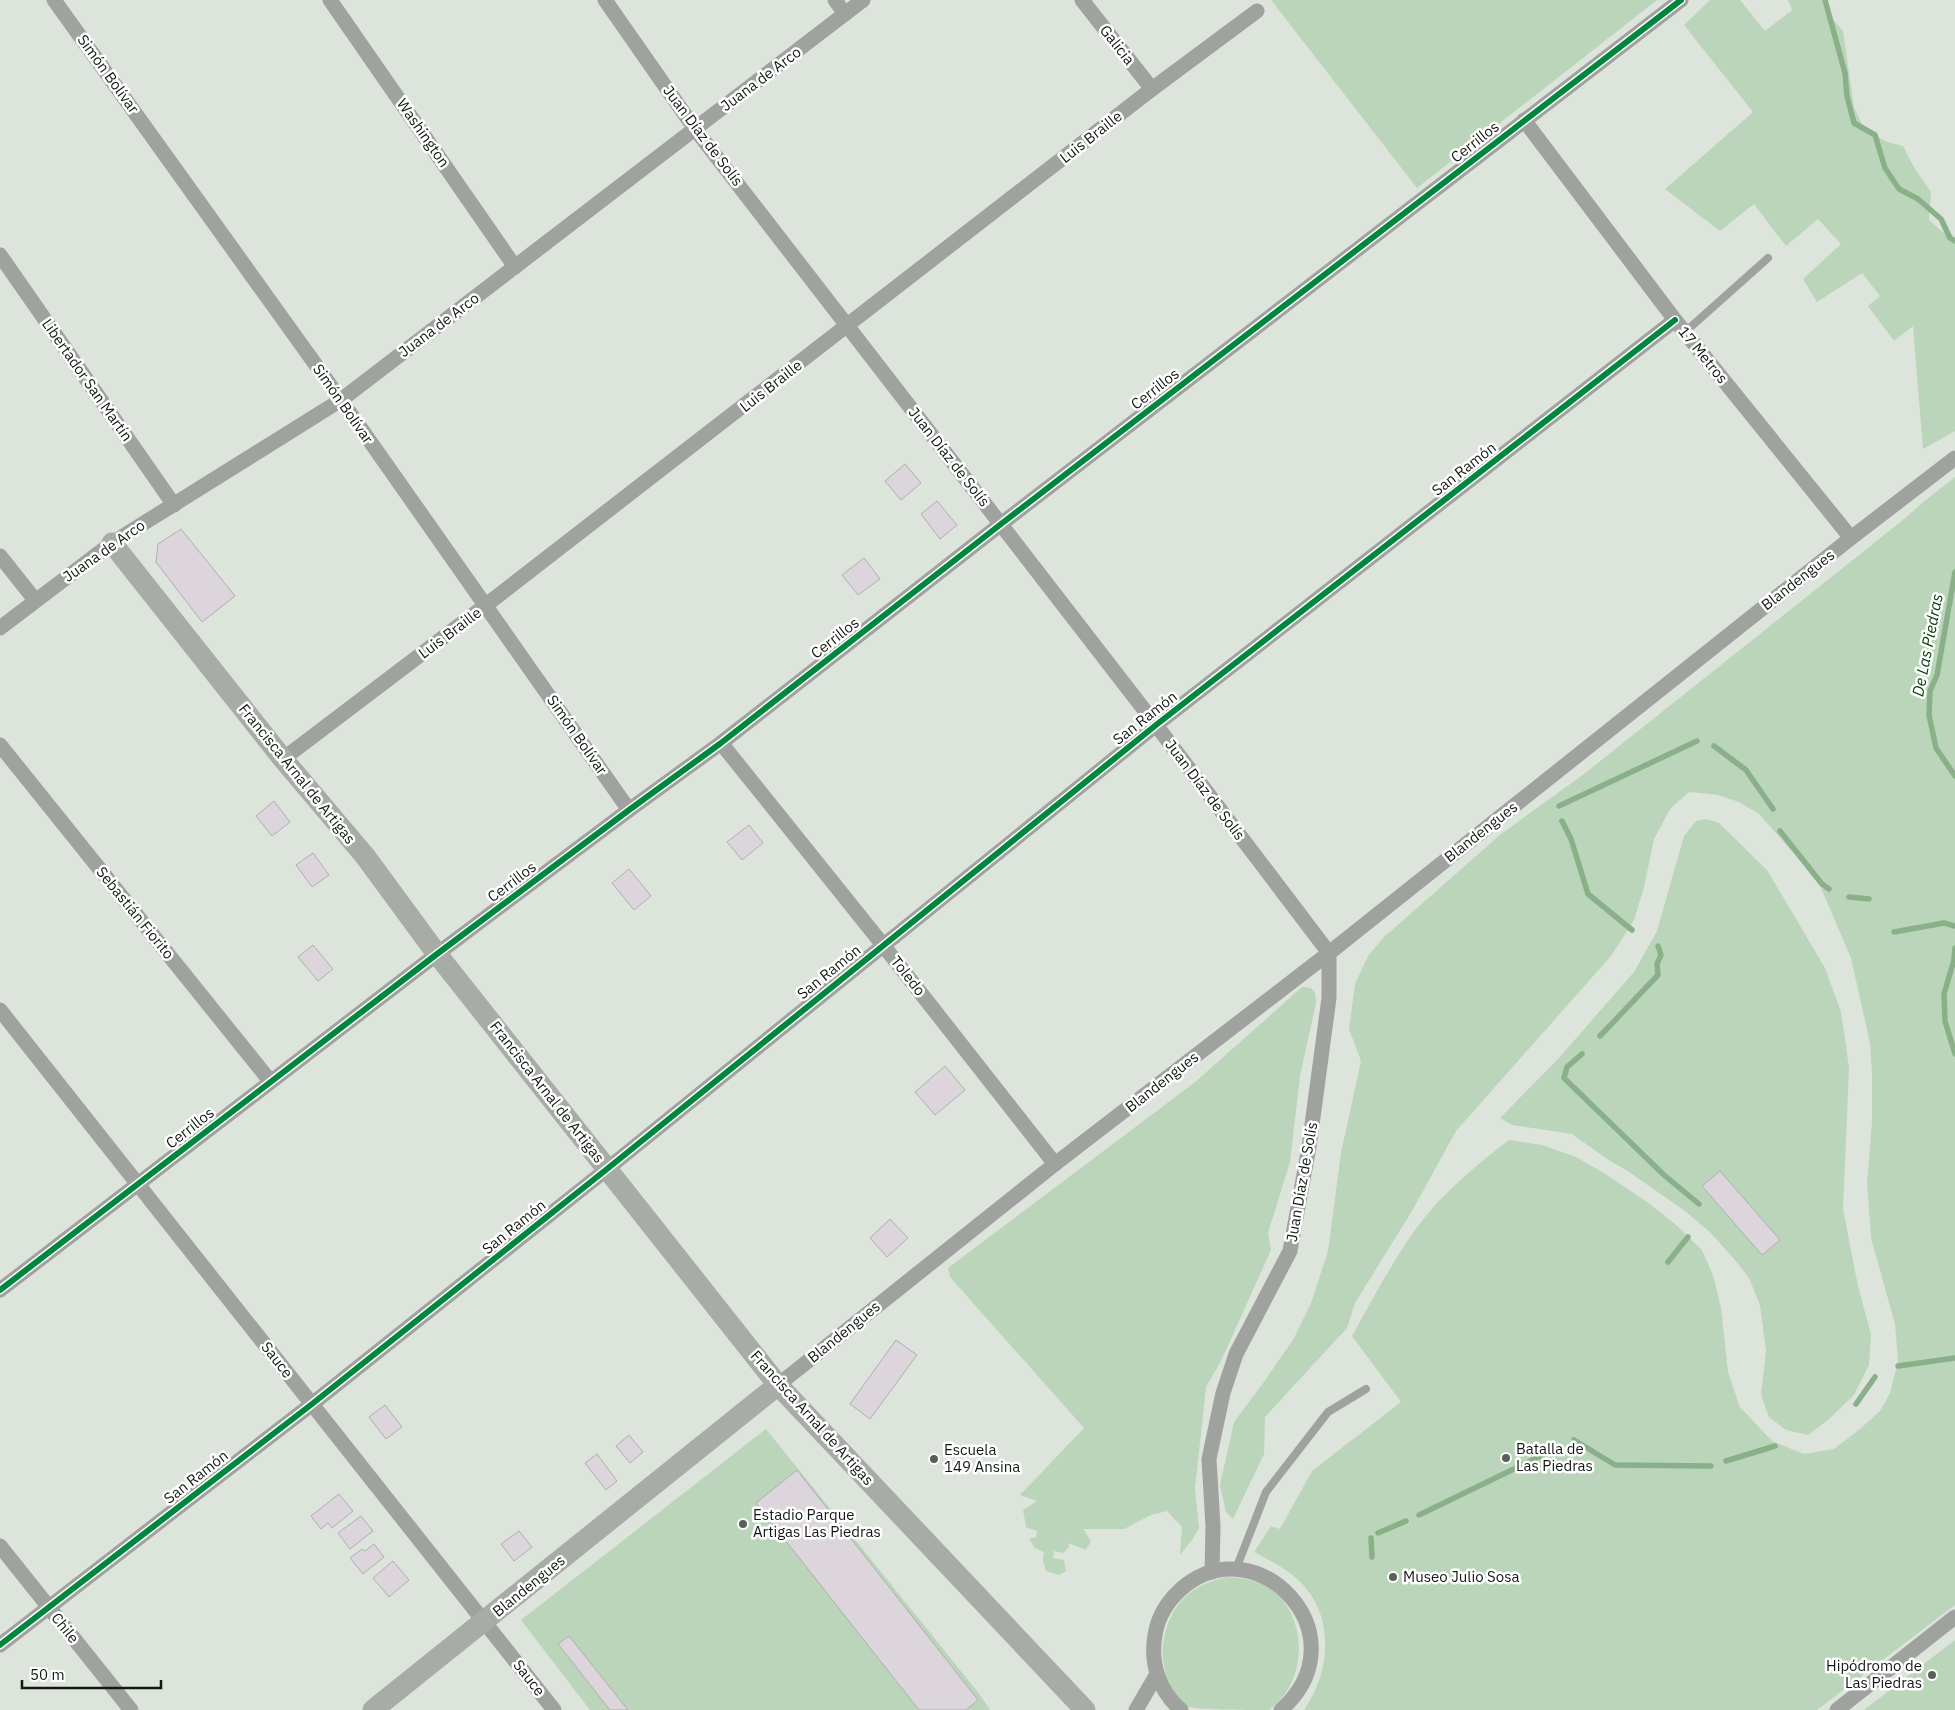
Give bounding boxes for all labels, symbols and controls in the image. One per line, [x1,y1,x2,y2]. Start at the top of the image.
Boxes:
street label: Galicia [1096,21,1139,68]
street label: Simón Bolívar [73,31,144,117]
street label: Juana de Arco [717,42,805,115]
street label: Juan Díaz de Solís [659,82,747,190]
street label: Washington [393,95,454,171]
street label: Luis Braille [1056,106,1126,167]
street label: Cerrillos [1447,117,1503,166]
street label: Juana de Arco [395,288,483,361]
street label: Libertador San Martín [38,315,137,445]
street label: 17 Metros [1674,322,1732,387]
street label: Luis Braille [736,355,806,416]
street label: Simón Bolívar [309,360,378,448]
street label: Cerrillos [1127,364,1183,413]
street label: Juan Díaz de Solís [905,403,994,510]
street label: San Ramón [1428,438,1500,500]
street label: Juana de Arco [59,515,148,586]
street label: Blandengues [1757,545,1838,614]
water label: De Las Piedras [1907,592,1947,698]
street label: Luis Braille [415,603,485,662]
street label: Cerrillos [807,613,863,662]
street label: San Ramón [1109,687,1181,749]
street label: Simón Bolívar [543,691,612,779]
street label: Francisca Arnal de Artigas [235,700,360,848]
street label: Juan Díaz de Solís [1161,736,1249,844]
street label: Blandengues [1440,797,1521,866]
street label: Cerrillos [484,857,540,906]
street label: Sebastián Fiorito [92,863,178,963]
street label: San Ramón [793,940,864,1003]
street label: Toledo [887,952,930,999]
street label: Francisca Arnal de Artigas [486,1017,609,1166]
street label: Blandengues [1121,1047,1202,1116]
street label: Cerrillos [162,1103,218,1152]
street label: Juan Díaz de Solís [1282,1121,1321,1243]
street label: San Ramón [478,1195,549,1258]
street label: Blandengues [804,1297,884,1367]
street label: Sauce [257,1338,297,1382]
street label: Francisca Arnal de Artigas [747,1346,878,1489]
place label: Batalla de Las Piedras [1516,1439,1593,1475]
place label: Escuela 149 Ansina [944,1440,1020,1476]
street label: San Ramón [160,1446,232,1508]
marker: Batalla de Las Piedras [1500,1452,1512,1464]
marker: Escuela 149 Ansina [928,1453,940,1465]
place label: Estadio Parque Artigas Las Piedras [753,1505,881,1541]
marker: Estadio Parque Artigas Las Piedras [737,1518,749,1530]
street label: Blandengues [489,1551,569,1621]
place label: Museo Julio Sosa [1403,1567,1520,1586]
marker: Museo Julio Sosa [1387,1571,1399,1583]
street label: Chile [47,1609,83,1647]
street label: Sauce [509,1656,549,1700]
place label: Hipódromo de Las Piedras [1826,1656,1922,1692]
scale bar [22,1658,161,1690]
text: 50 m [30,1665,65,1684]
marker: Hipódromo de Las Piedras [1926,1669,1938,1681]

